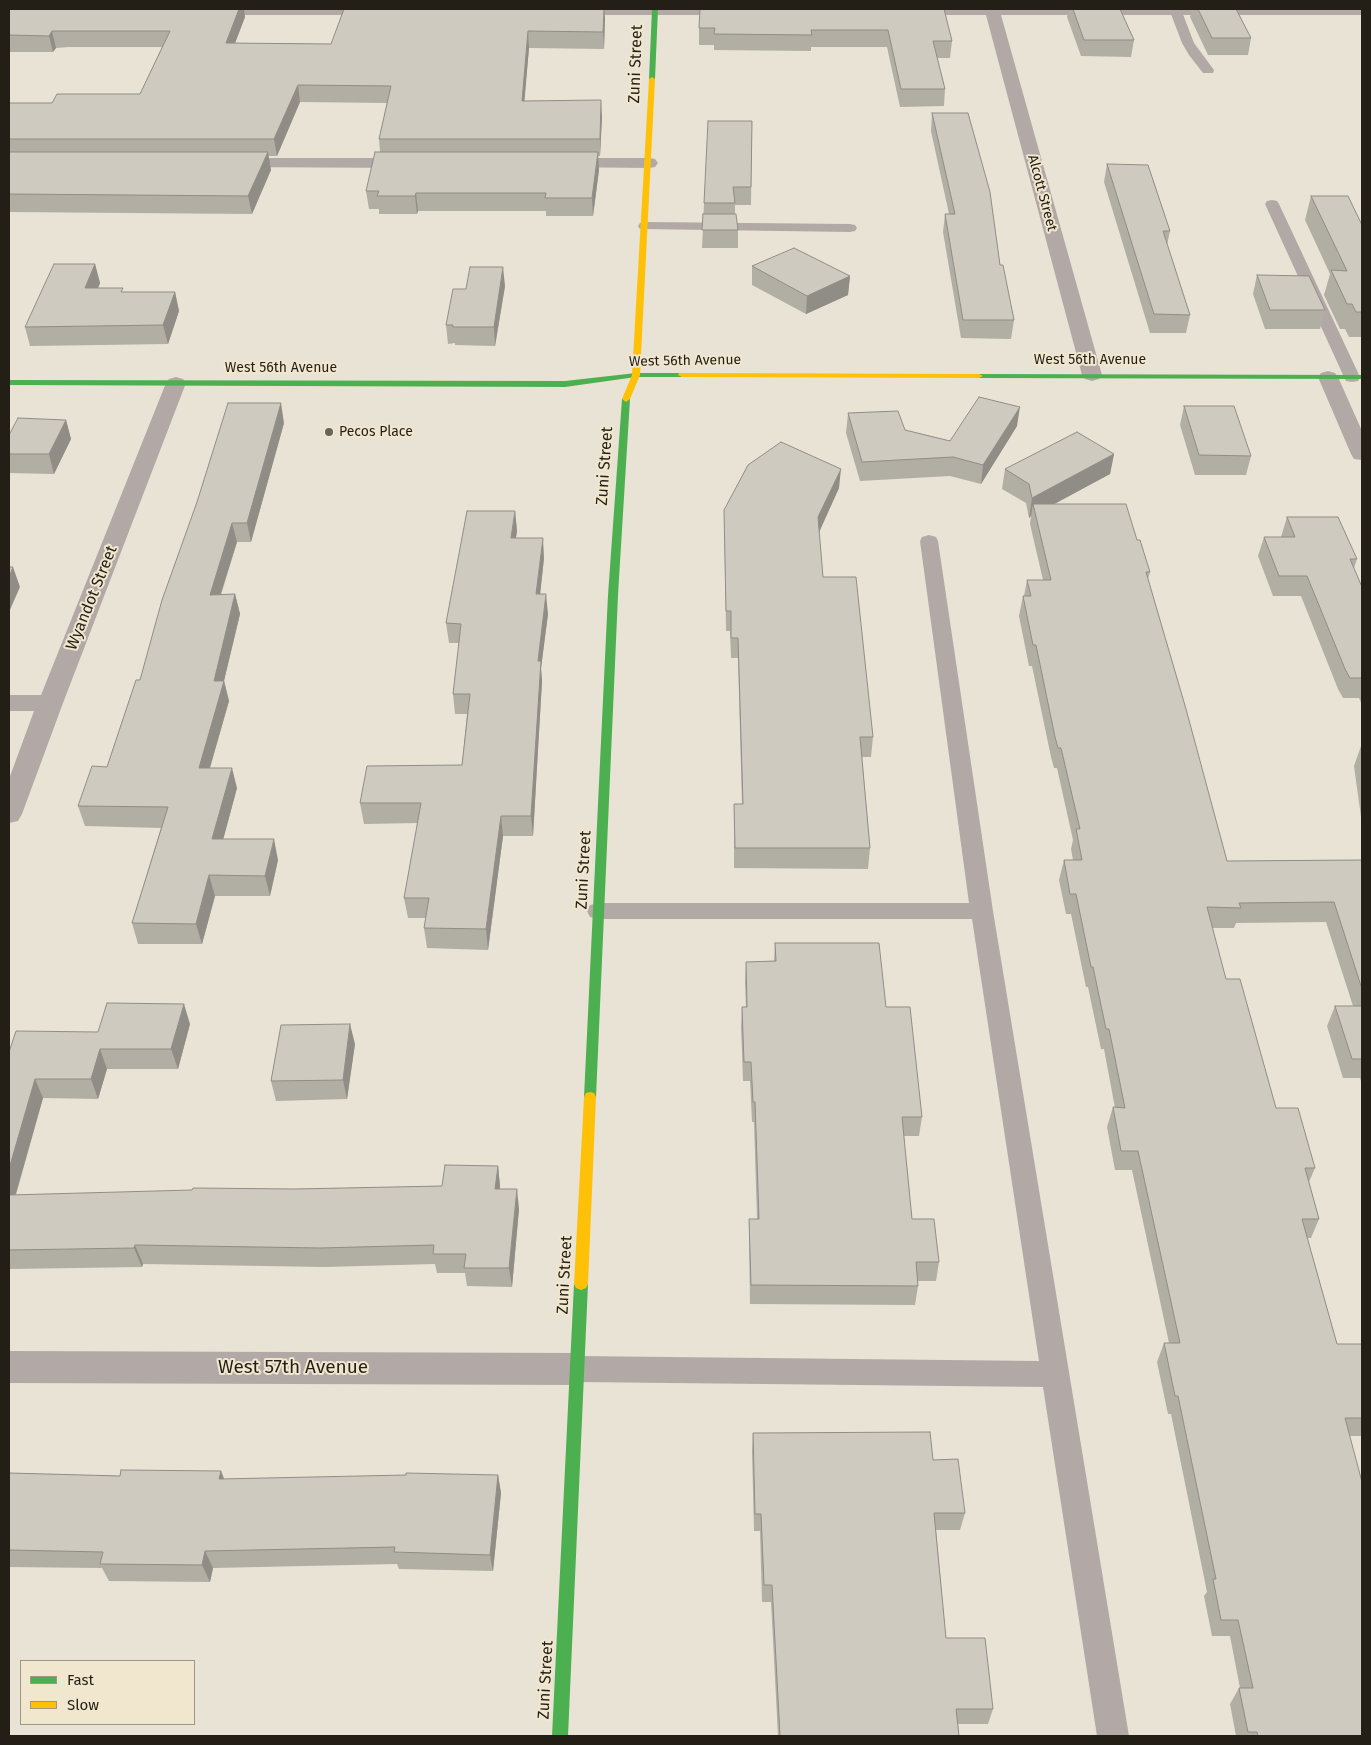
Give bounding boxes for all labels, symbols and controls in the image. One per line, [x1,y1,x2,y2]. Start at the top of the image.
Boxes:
street label: Zuni Street [625,24,647,104]
street label: Alcott Street [1024,153,1060,233]
street label: West 56th Avenue [629,352,741,370]
street label: West 56th Avenue [1034,352,1146,368]
street label: West 56th Avenue [225,360,337,376]
place label: Pecos Place [339,424,413,440]
marker: Pecos Place [323,426,335,438]
street label: Zuni Street [593,426,617,506]
street label: Wyandot Street [62,543,122,653]
street label: Zuni Street [572,830,596,910]
street label: Zuni Street [553,1235,577,1315]
street label: West 57th Avenue [218,1357,368,1379]
street label: Zuni Street [534,1640,558,1720]
legend [20,1660,195,1725]
text: Fast [67,1671,94,1689]
text: Slow [67,1696,99,1714]

